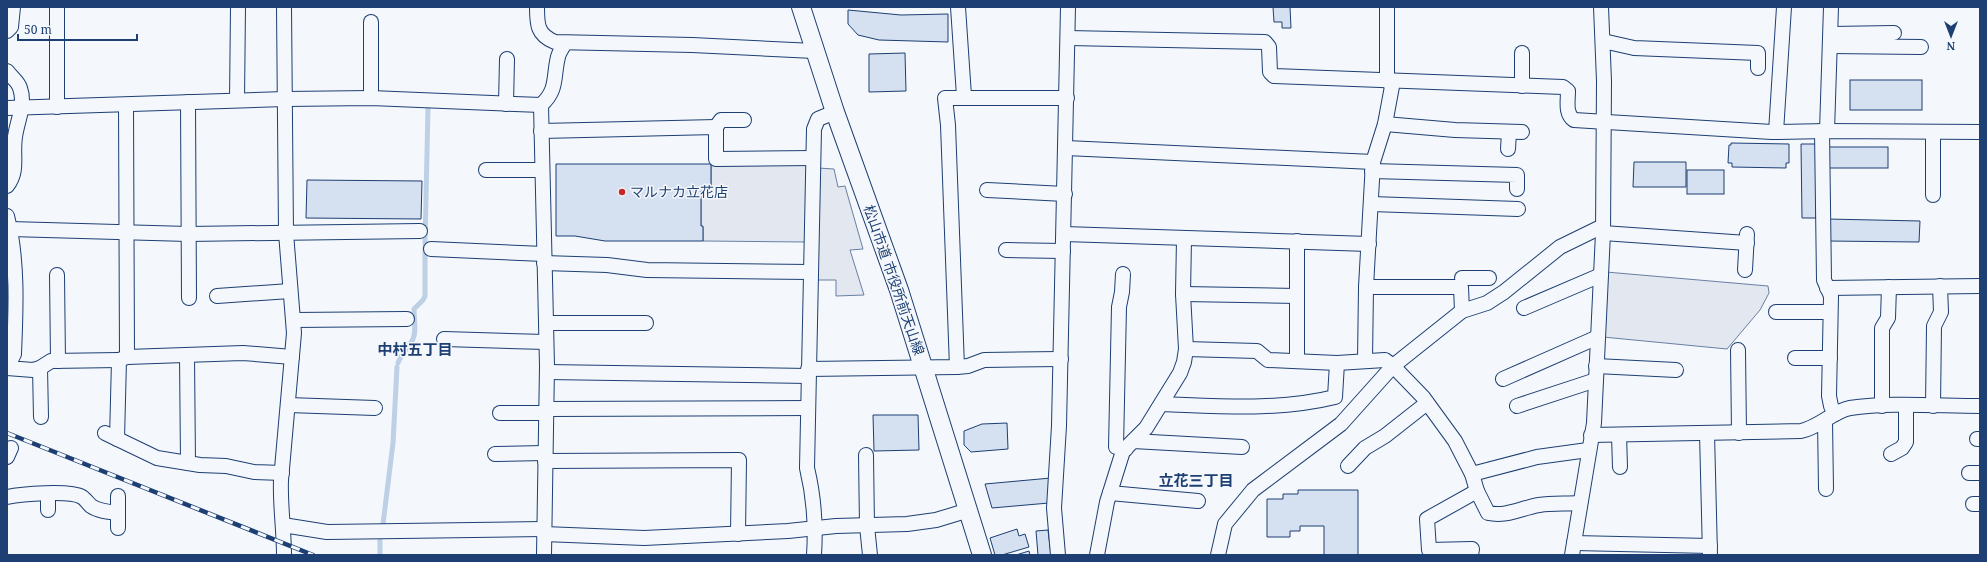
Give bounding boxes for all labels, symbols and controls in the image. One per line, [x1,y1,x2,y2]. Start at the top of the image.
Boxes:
scale bar [18,16,137,42]
north arrow [1931,16,1971,56]
text: 50 m [24,21,52,38]
text: N [1946,39,1955,54]
place label: マルナカ立花店 [630,182,728,201]
marker: マルナカ立花店 [617,187,627,197]
street label: 松山市道 市役所前天山線 [860,202,929,357]
district label: 中村五丁目 [377,339,453,359]
district label: 立花三丁目 [1158,470,1234,490]

